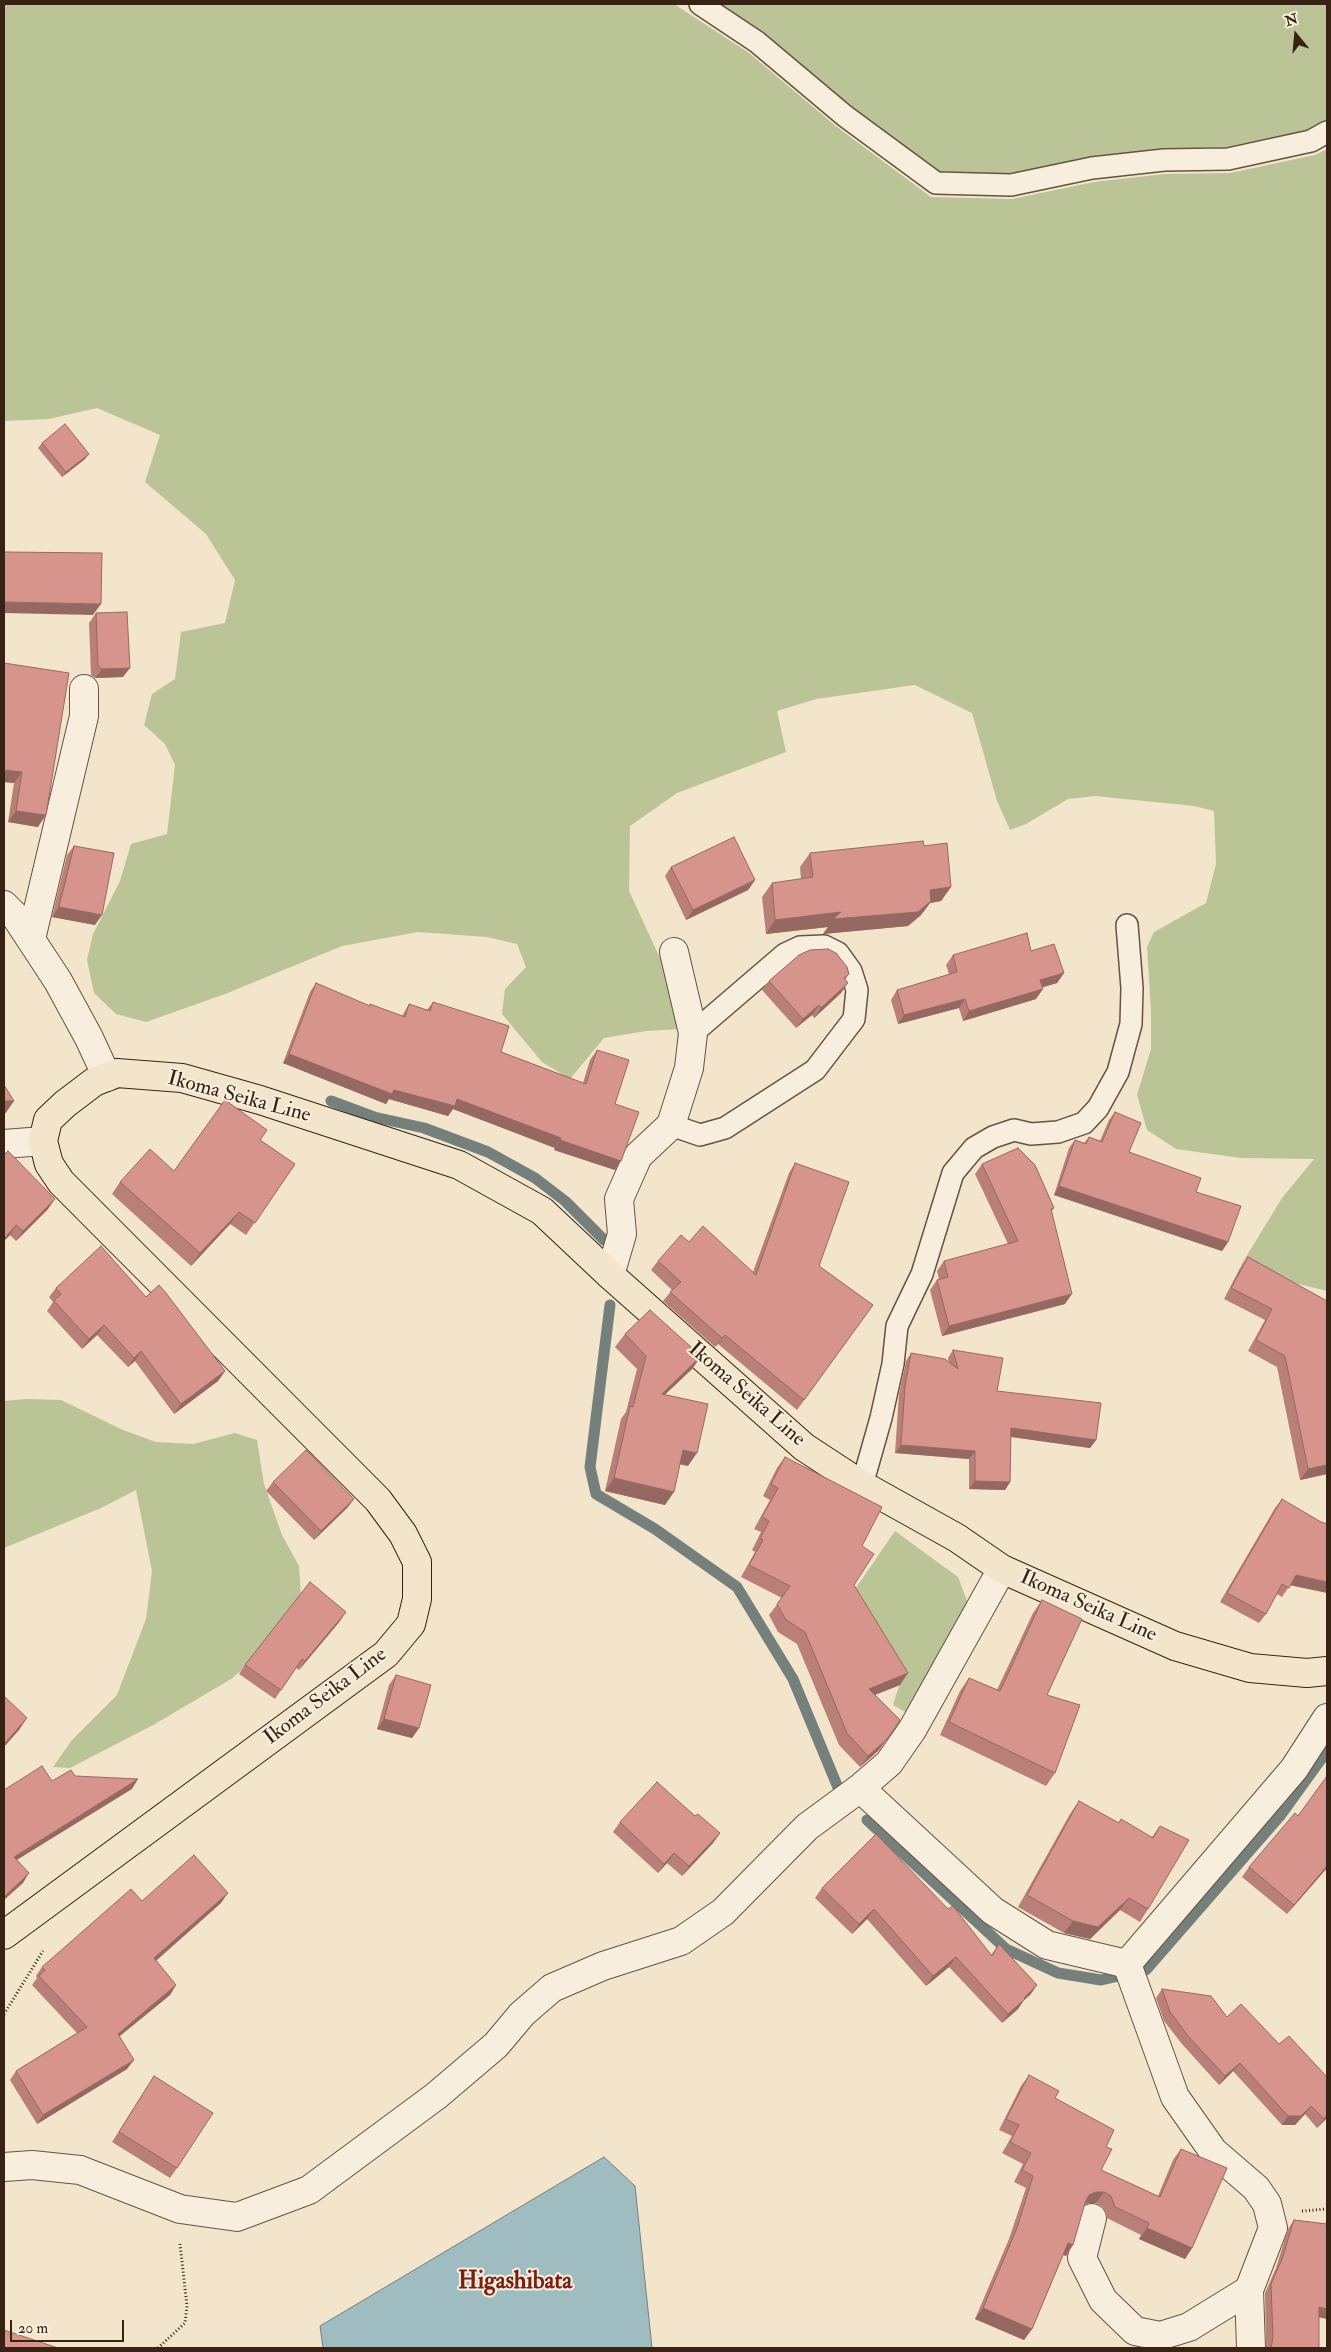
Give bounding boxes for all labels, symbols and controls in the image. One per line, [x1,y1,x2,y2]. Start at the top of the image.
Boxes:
north arrow [1271,10,1321,60]
text: N [1283,10,1300,30]
street label: Ikoma Seika Line [165,1067,313,1129]
street label: Ikoma Seika Line [682,1337,810,1453]
street label: Ikoma Seika Line [1016,1566,1160,1648]
street label: Ikoma Seika Line [260,1643,392,1751]
district label: Higashibata [458,2269,572,2297]
scale bar [12,2310,126,2342]
text: 20 m [18,2319,48,2338]

